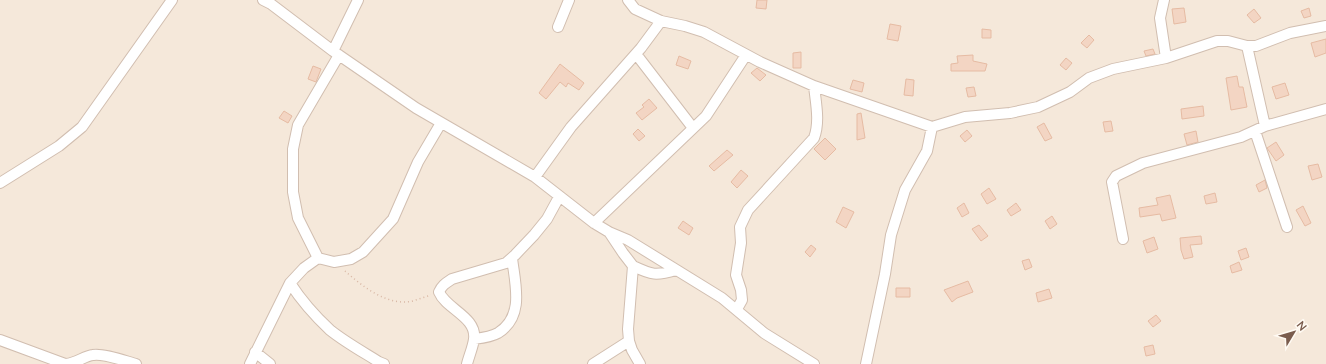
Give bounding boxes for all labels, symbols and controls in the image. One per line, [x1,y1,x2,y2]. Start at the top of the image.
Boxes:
north arrow [1274,312,1314,352]
text: N [1295,318,1310,333]

